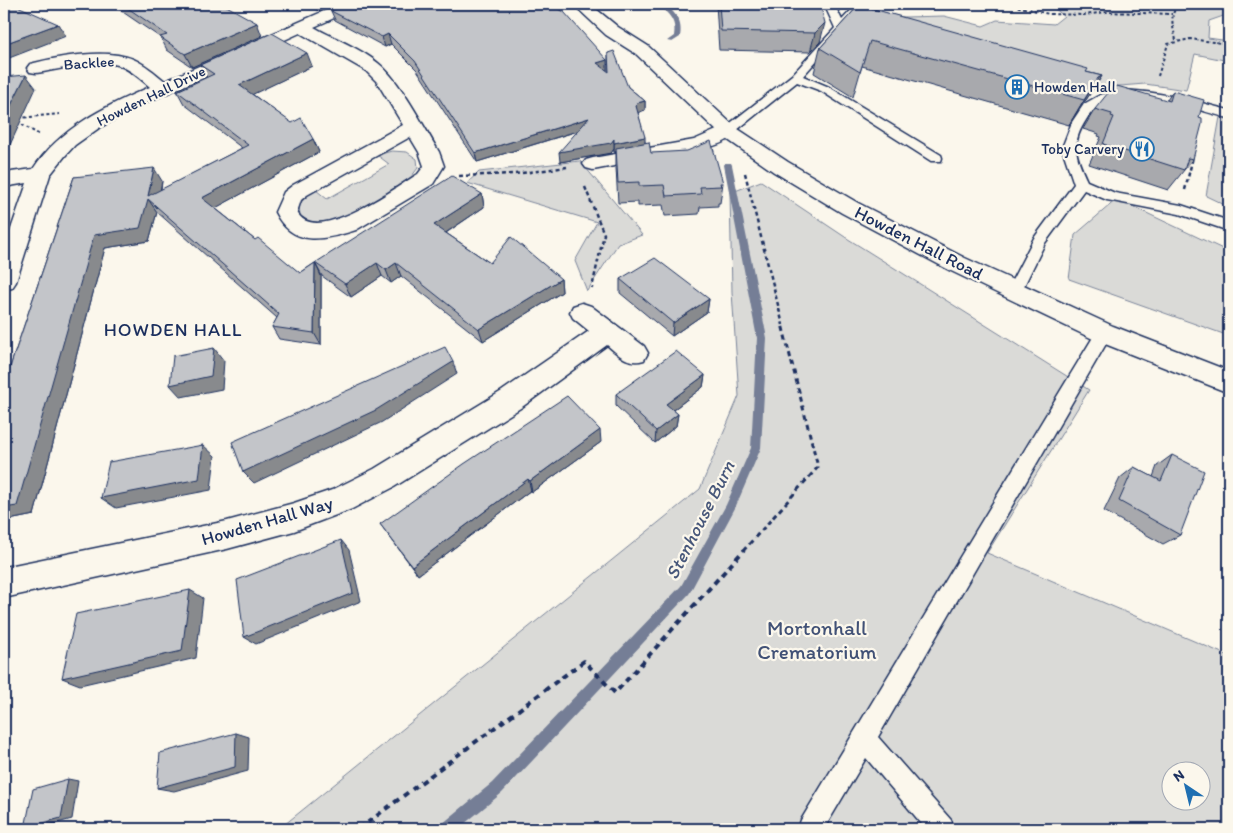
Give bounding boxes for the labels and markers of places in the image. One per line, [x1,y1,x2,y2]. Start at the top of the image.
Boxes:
building icon: Howden Hall [1004,74,1030,100]
place label: Howden Hall [1034,78,1117,96]
restaurant icon: Toby Carvery [1129,136,1155,162]
place label: Toby Carvery [1041,140,1124,158]

